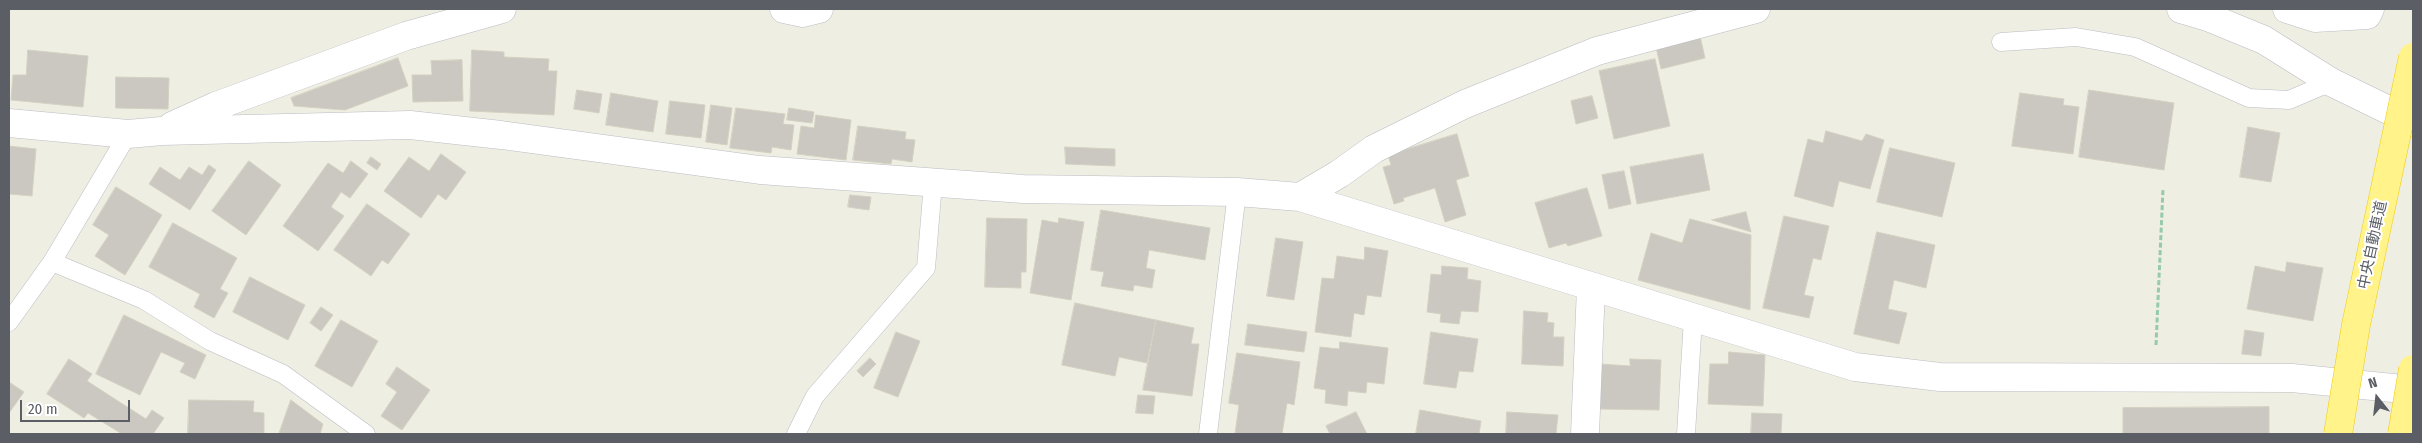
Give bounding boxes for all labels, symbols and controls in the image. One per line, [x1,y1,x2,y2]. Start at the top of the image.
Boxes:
street label: 中央自動車道 [2355,199,2391,291]
north arrow [2352,373,2402,423]
text: N [2366,374,2379,392]
scale bar [22,390,132,422]
text: 20 m [28,400,58,418]

